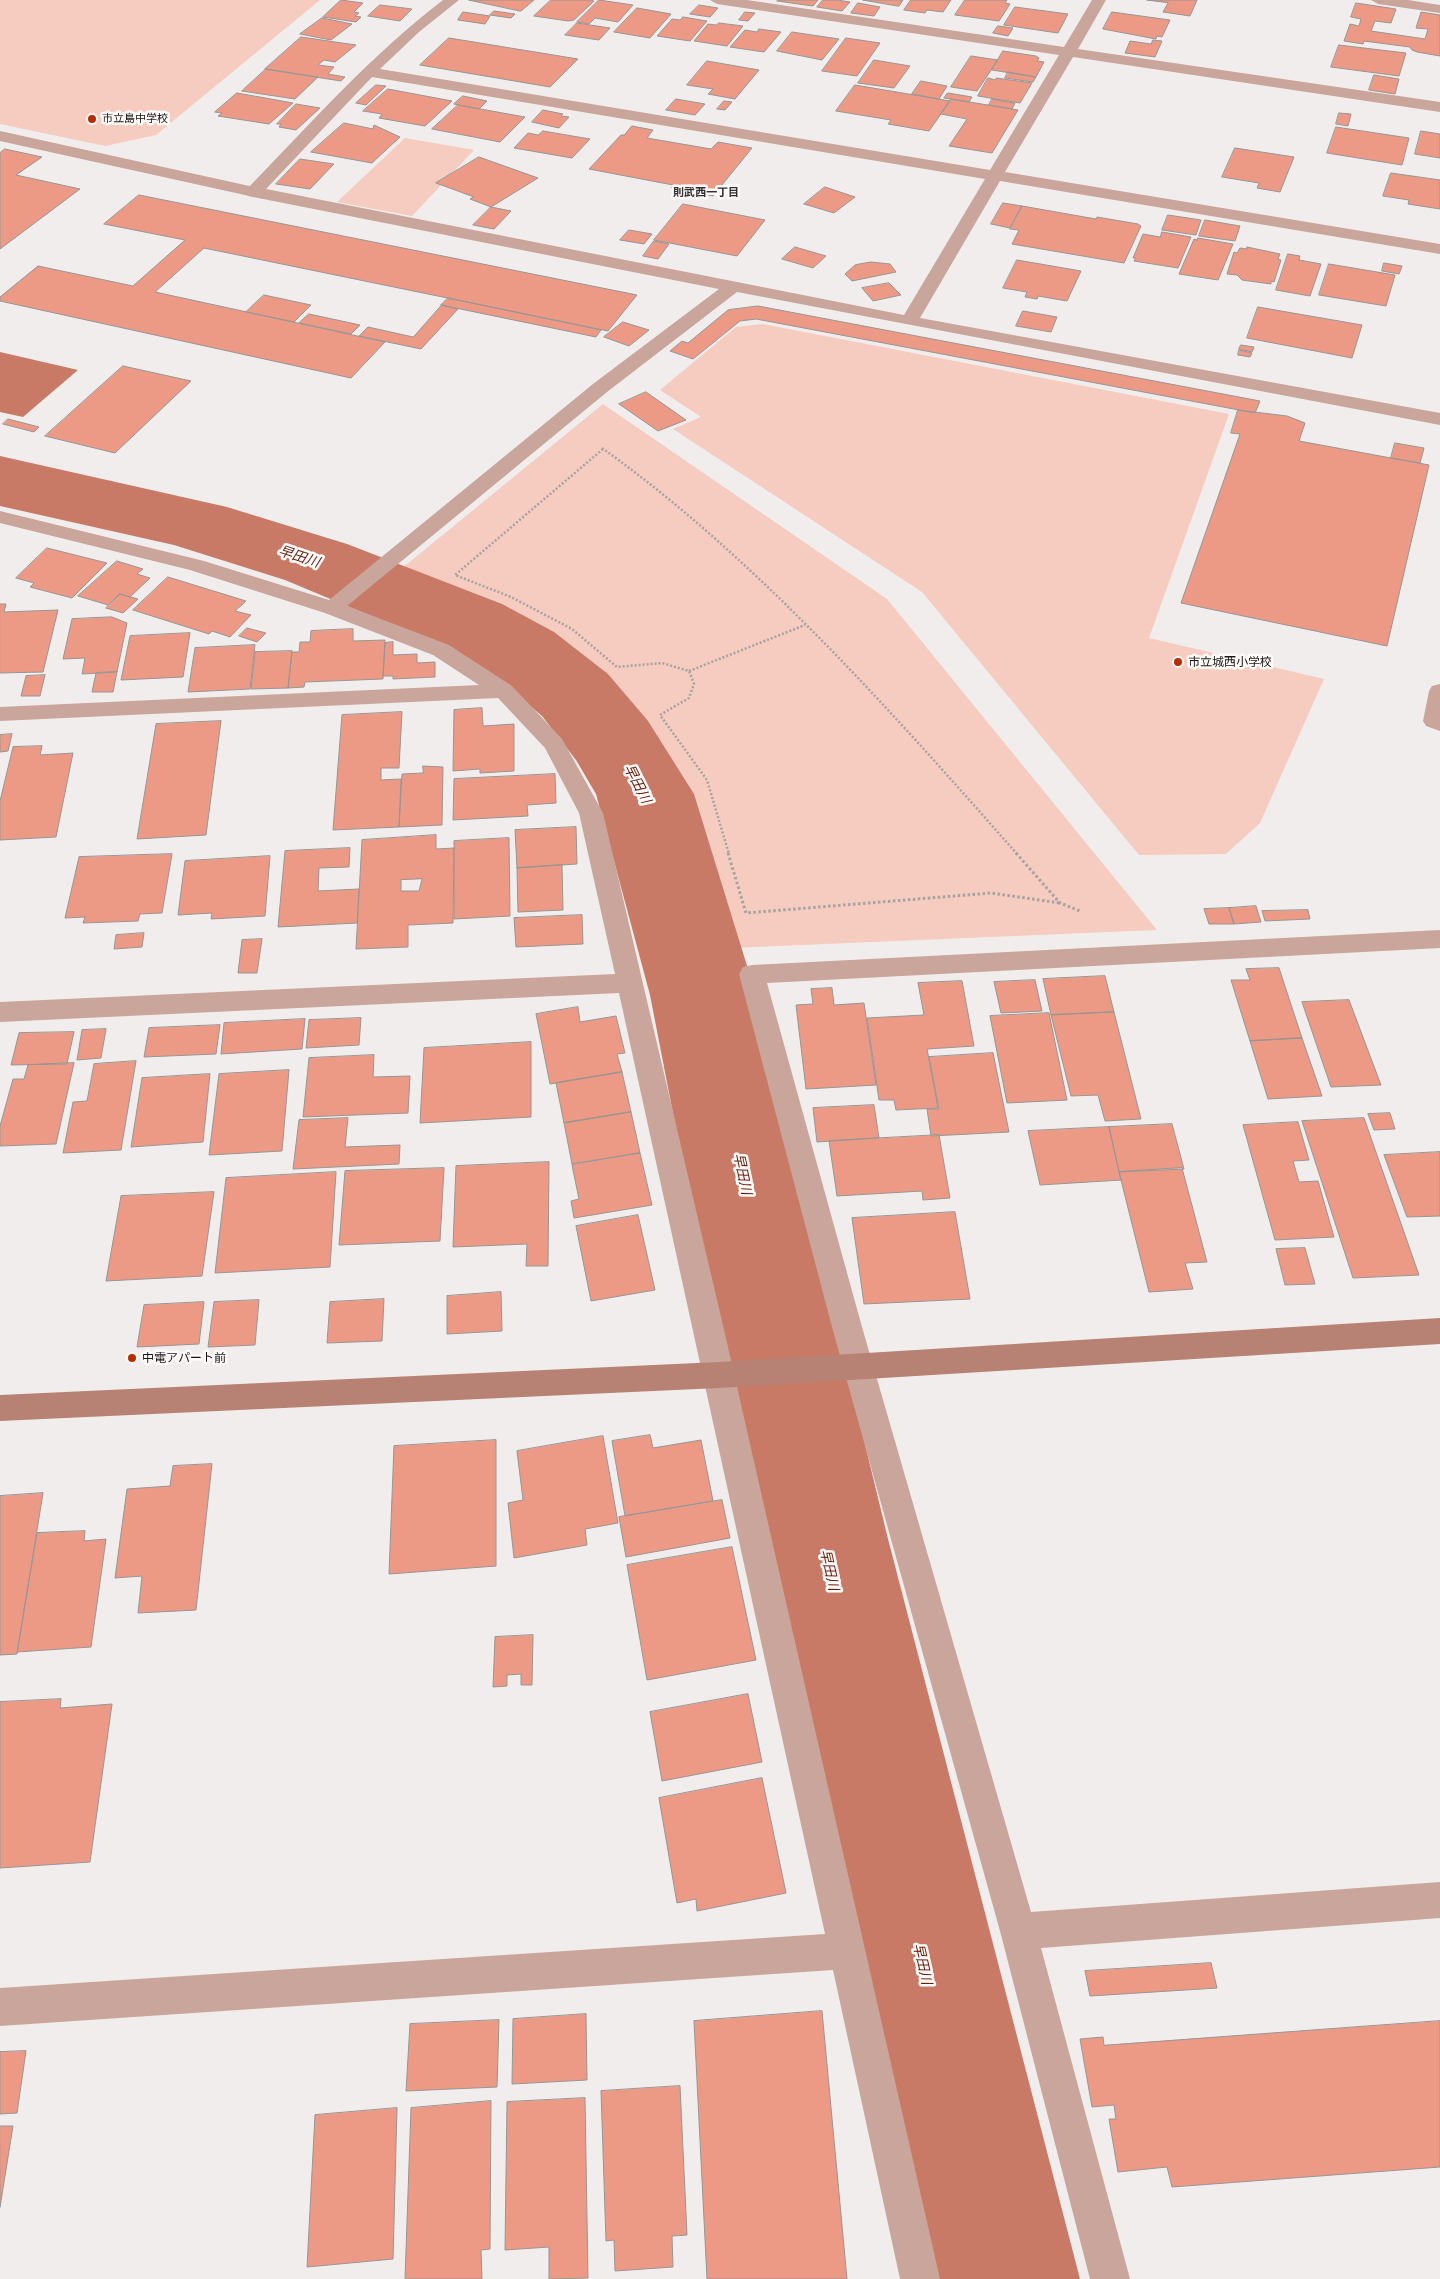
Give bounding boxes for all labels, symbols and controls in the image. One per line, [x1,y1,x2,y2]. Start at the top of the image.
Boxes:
place label: 市立島中学校 [102,112,168,126]
marker: 市立島中学校 [86,113,98,125]
district label: 則武西一丁目 [673,186,739,200]
water label: 早田川 [276,543,322,571]
place label: 市立城西小学校 [1188,655,1272,669]
marker: 市立城西小学校 [1172,656,1184,668]
water label: 早田川 [620,761,654,807]
water label: 早田川 [729,1152,755,1196]
place label: 中電アパート前 [142,1351,226,1365]
marker: 中電アパート前 [126,1352,138,1364]
water label: 早田川 [816,1548,842,1592]
water label: 早田川 [909,1942,935,1986]

